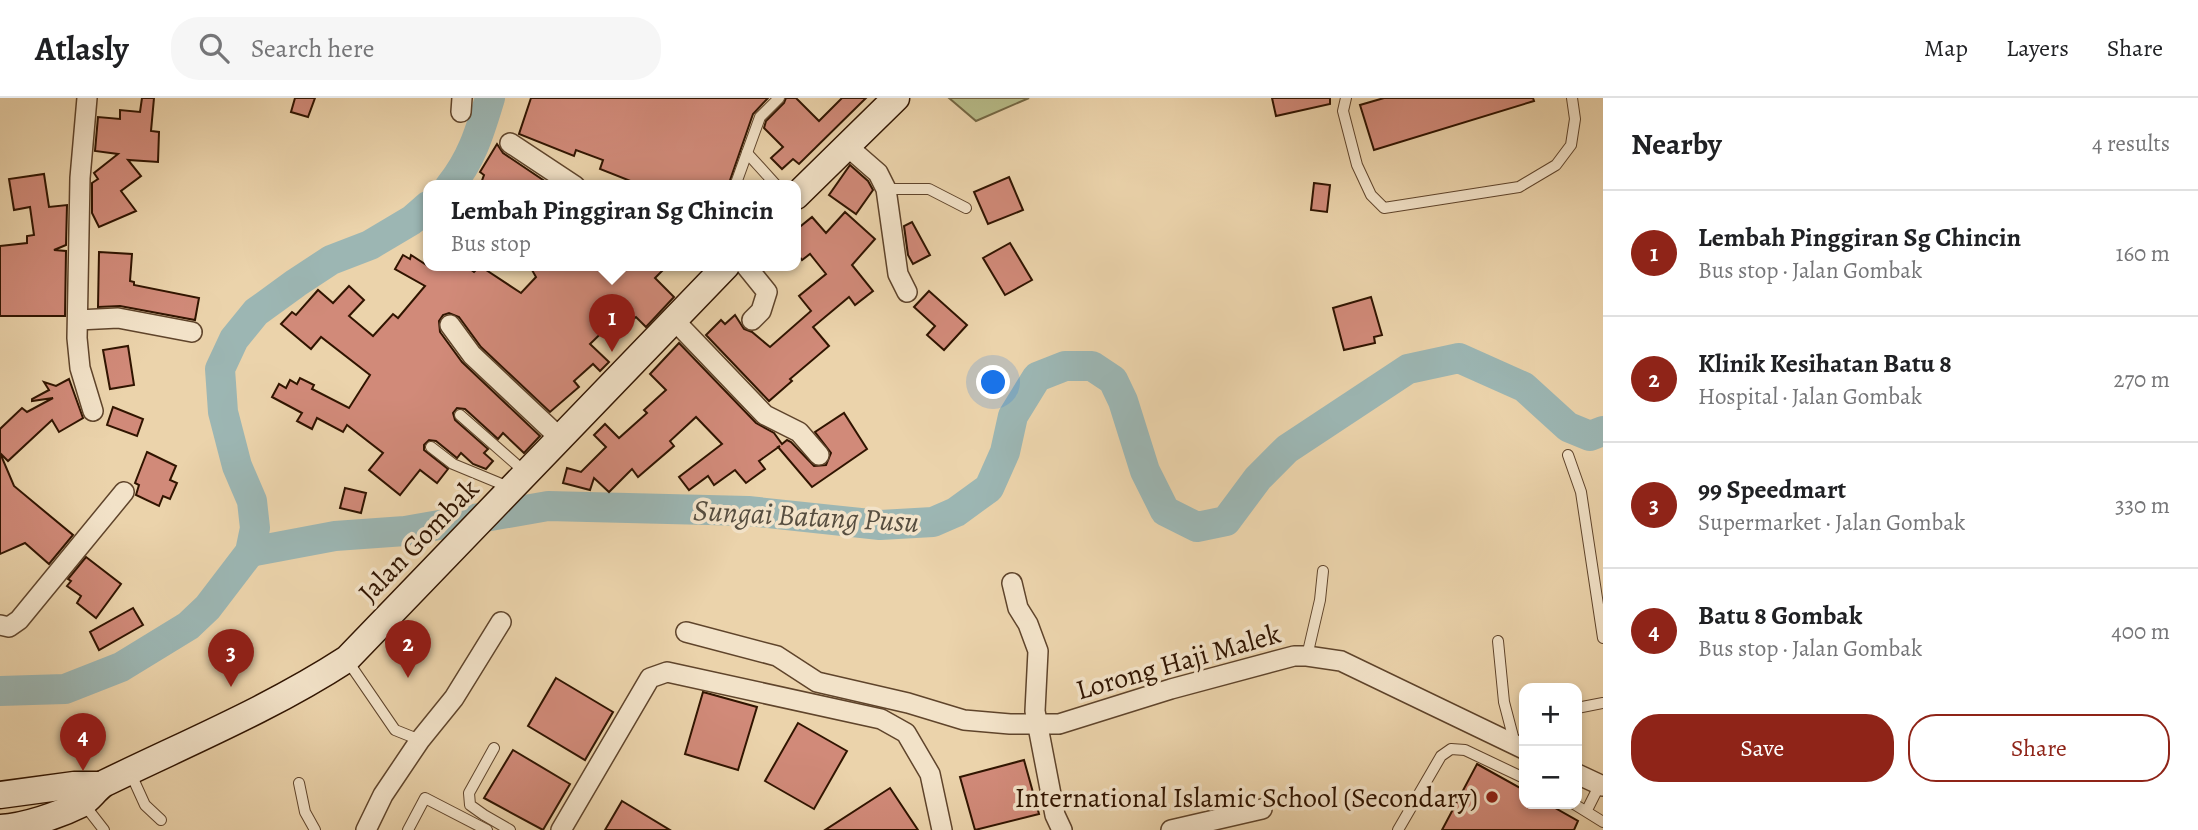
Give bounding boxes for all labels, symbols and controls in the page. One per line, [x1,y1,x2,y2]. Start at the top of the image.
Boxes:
search box [171,17,661,80]
text: Atlasly [35,26,129,71]
icon: search [195,29,233,67]
text: Search here [251,31,374,66]
text: Map [1924,32,1968,64]
text: Layers [2006,32,2069,64]
text: Share [2107,32,2163,64]
text: Nearby [1631,124,1722,164]
text: 4 results [2092,128,2170,159]
popup [423,180,801,271]
text: Lembah Pinggiran Sg Chincin [450,193,774,228]
text: Lembah Pinggiran Sg Chincin [1698,220,2021,255]
text: Bus stop [450,228,531,259]
text: 1 [1650,238,1658,269]
text: 160 m [2116,238,2170,269]
text: Bus stop · Jalan Gombak [1698,255,1922,286]
pin: 1 [589,294,635,352]
text: Klinik Kesihatan Batu 8 [1698,346,1952,381]
text: 2 [1648,364,1660,395]
text: 270 m [2113,364,2170,395]
your location [976,365,1010,399]
text: Hospital · Jalan Gombak [1698,381,1922,412]
street label: Jalan Gombak [350,470,488,611]
text: 99 Speedmart [1698,472,1846,507]
water label: Sungai Batang Pusu [692,490,920,542]
text: 3 [1649,490,1659,521]
text: 330 m [2115,490,2170,521]
text: Supermarket · Jalan Gombak [1698,507,1965,538]
text: Batu 8 Gombak [1698,598,1862,633]
street label: Lorong Haji Malek [1071,615,1285,709]
text: 4 [1649,616,1659,647]
text: 400 m [2111,616,2170,647]
pin: 2 [385,620,431,678]
pin: 3 [208,629,254,687]
text: Bus stop · Jalan Gombak [1698,633,1922,664]
map controls [1519,683,1582,809]
button: + [1519,683,1582,746]
pin: 4 [60,713,106,771]
button: Save [1631,714,1894,782]
button: Share [1908,714,2170,782]
button: − [1519,746,1582,809]
place label: International Islamic School (Secondary) [1015,779,1478,817]
marker: International Islamic School (Secondary) [1484,789,1500,805]

